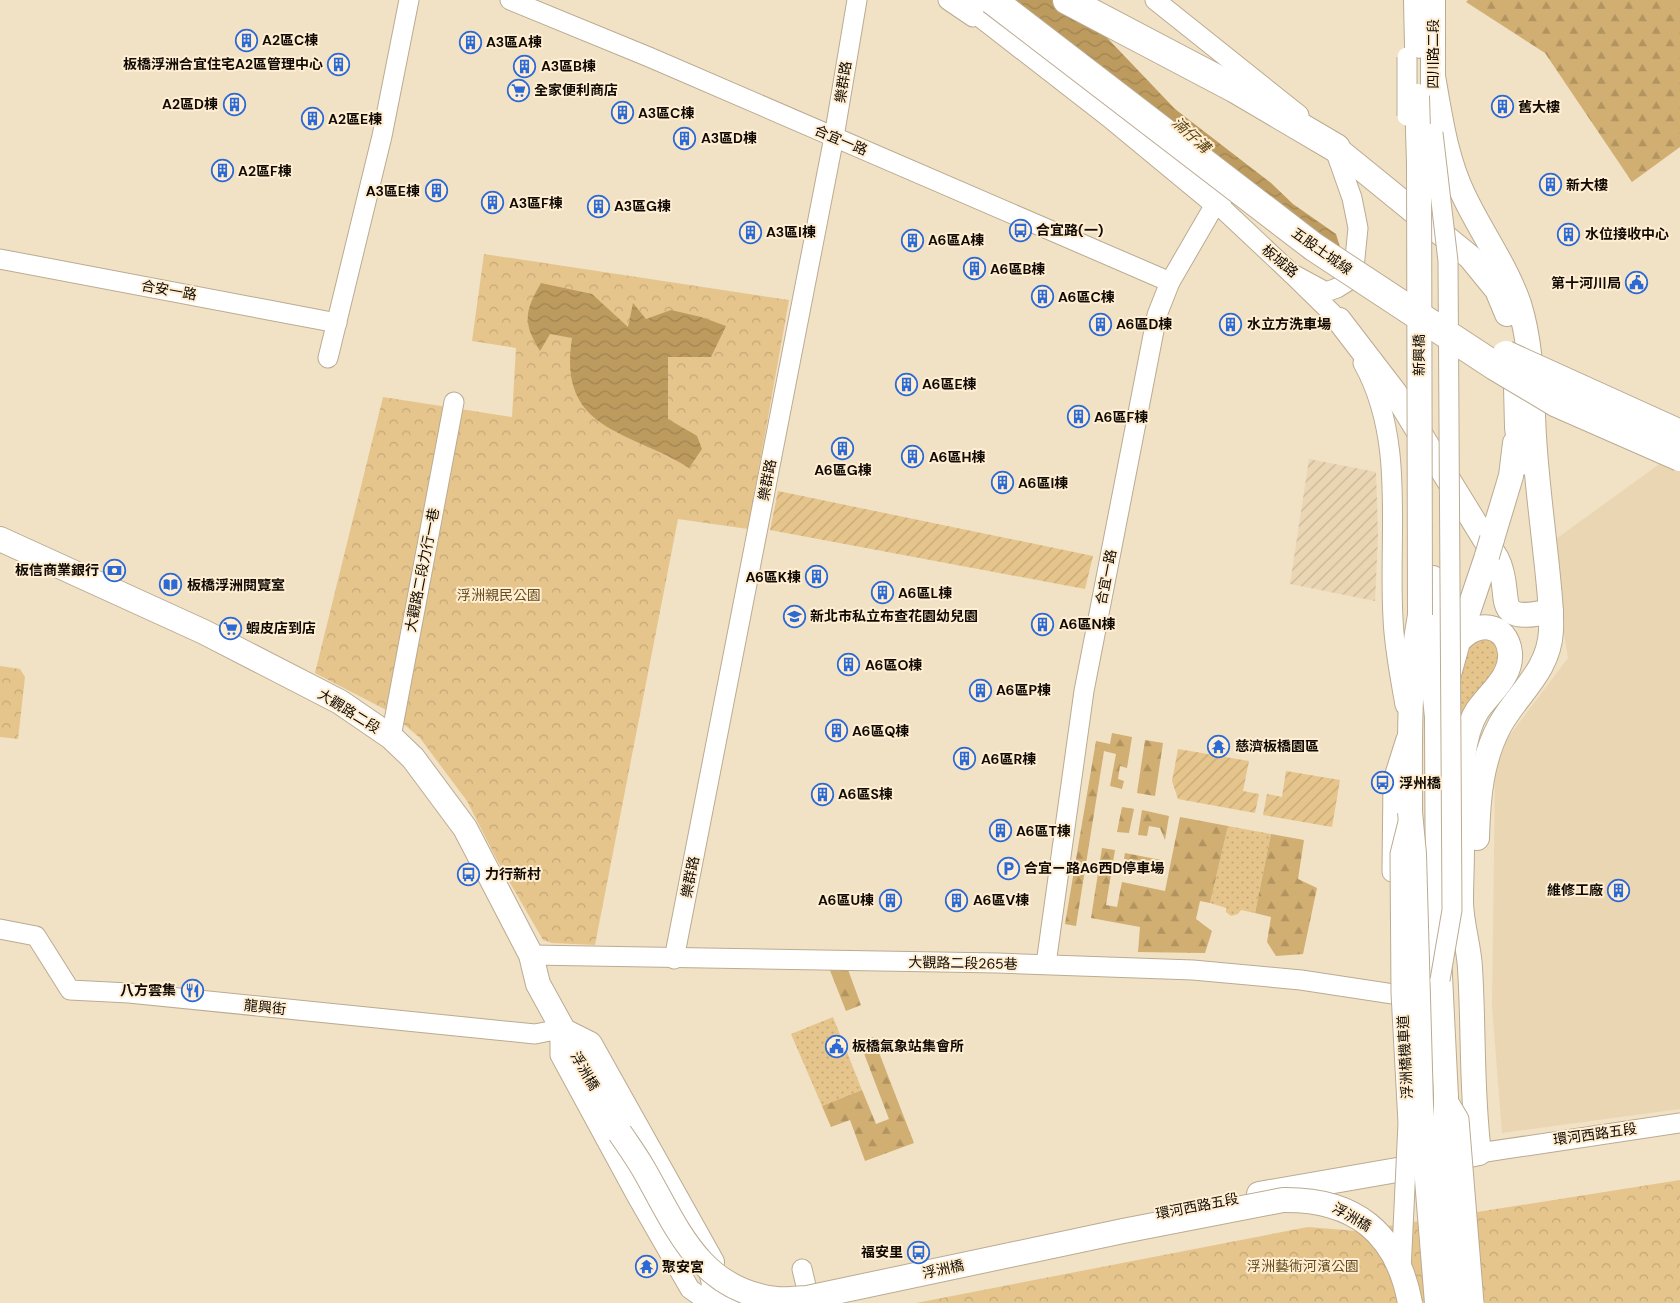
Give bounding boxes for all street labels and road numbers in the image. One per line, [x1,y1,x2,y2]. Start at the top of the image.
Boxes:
street label: 四川路二段 [1424,19,1442,89]
street label: 樂群路 [831,60,855,104]
street label: 合宜一路 [812,121,870,159]
street label: 五股土城線 [1288,224,1356,278]
street label: 板城路 [1258,241,1302,281]
street label: 合安一路 [140,276,198,304]
street label: 新興橋 [1410,334,1428,376]
street label: 樂群路 [754,458,780,502]
street label: 大觀路二段力行一巷 [401,506,443,634]
street label: 合宜一路 [1092,548,1120,606]
street label: 大觀路二段 [315,685,383,737]
street label: 樂群路 [677,855,703,899]
street label: 大觀路二段265巷 [908,953,1018,973]
street label: 龍興街 [243,996,287,1018]
street label: 浮洲橋機車道 [1394,1015,1416,1099]
street label: 浮洲橋 [567,1048,603,1094]
street label: 環河西路五段 [1552,1119,1638,1149]
street label: 環河西路五段 [1154,1189,1240,1223]
street label: 浮洲橋 [1329,1199,1375,1235]
street label: 浮洲橋 [921,1256,965,1282]

